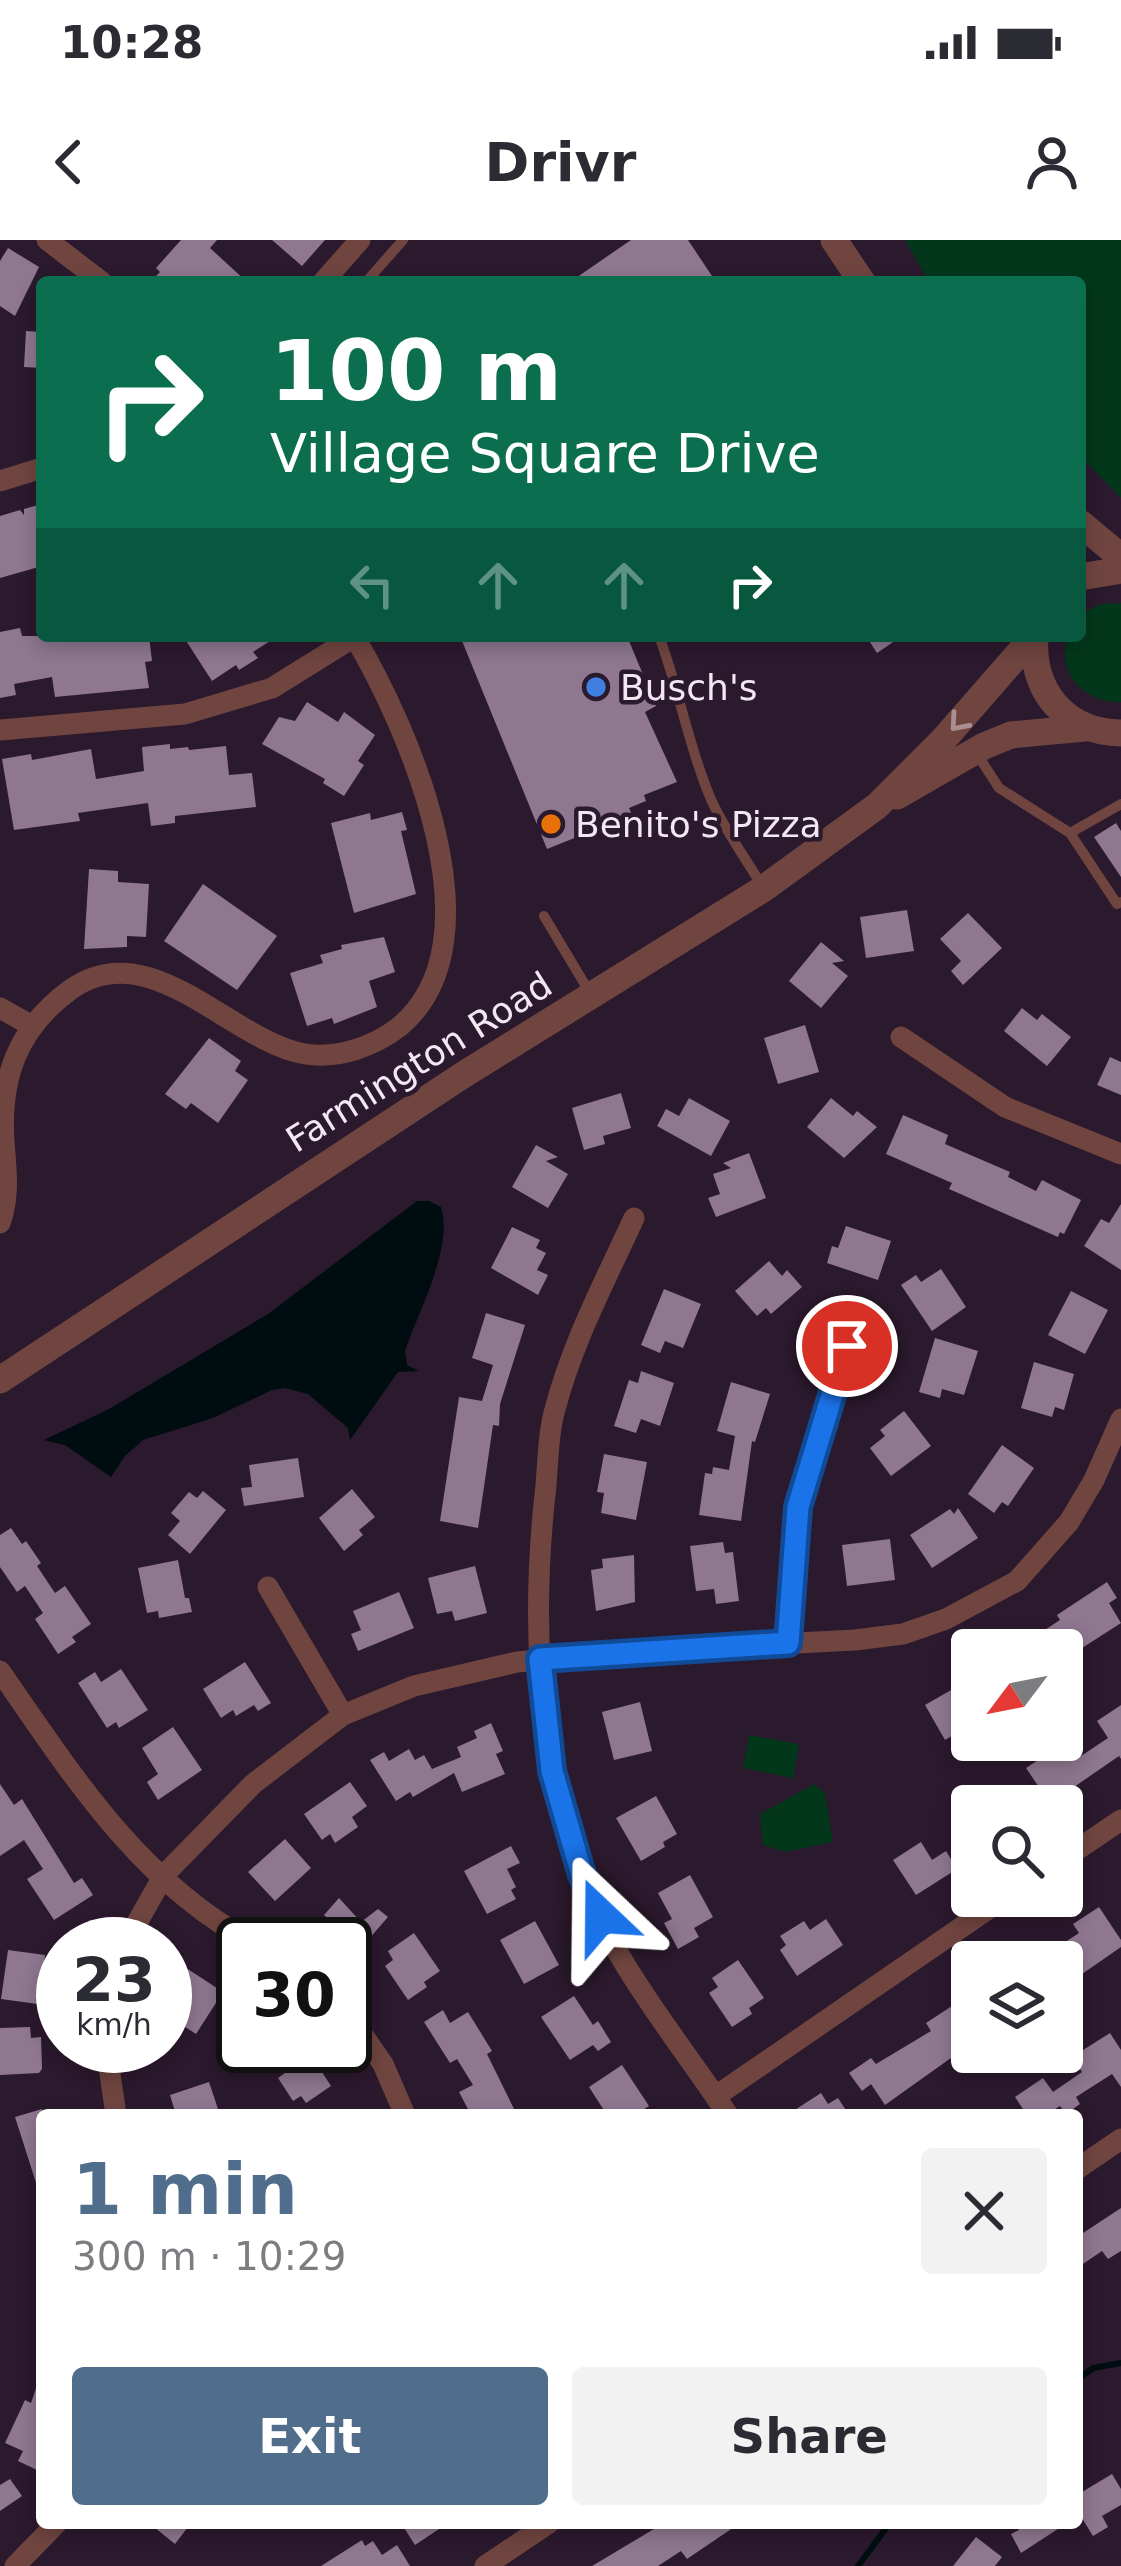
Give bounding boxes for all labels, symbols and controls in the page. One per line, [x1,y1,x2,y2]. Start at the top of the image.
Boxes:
text: 10:28 [60,16,203,69]
icon: back [36,129,102,195]
icon: person [1019,129,1085,195]
text: Drivr [485,131,636,194]
text: 100 m [270,322,562,420]
icon: right [72,324,228,480]
text: Village Square Drive [270,422,820,485]
icon: left [339,552,405,618]
icon: ahead [465,552,531,618]
icon: ahead [591,552,657,618]
icon: right [717,552,783,618]
place label: Busch's [620,667,758,708]
marker: Busch's [583,674,609,700]
one-way arrow [950,709,972,731]
place label: Benito's Pizza [575,804,822,845]
marker: Benito's Pizza [538,811,564,837]
street label: Farmington Road [279,964,559,1160]
pin [796,1295,898,1397]
icon: arrive [814,1313,880,1379]
north arrow [951,1629,1083,1761]
map controls [951,1629,1083,2073]
button: search [951,1785,1083,1917]
position arrow [538,1853,664,1979]
speed limit sign: 30 [216,1917,372,2073]
button: layers [951,1941,1083,2073]
text: 23 [72,1945,156,2015]
text: km/h [76,2007,152,2042]
text: 1 min [72,2147,298,2231]
button: close [921,2148,1047,2274]
text: 300 m · 10:29 [72,2234,346,2279]
button: Exit [72,2367,548,2505]
button: Share [572,2367,1047,2505]

